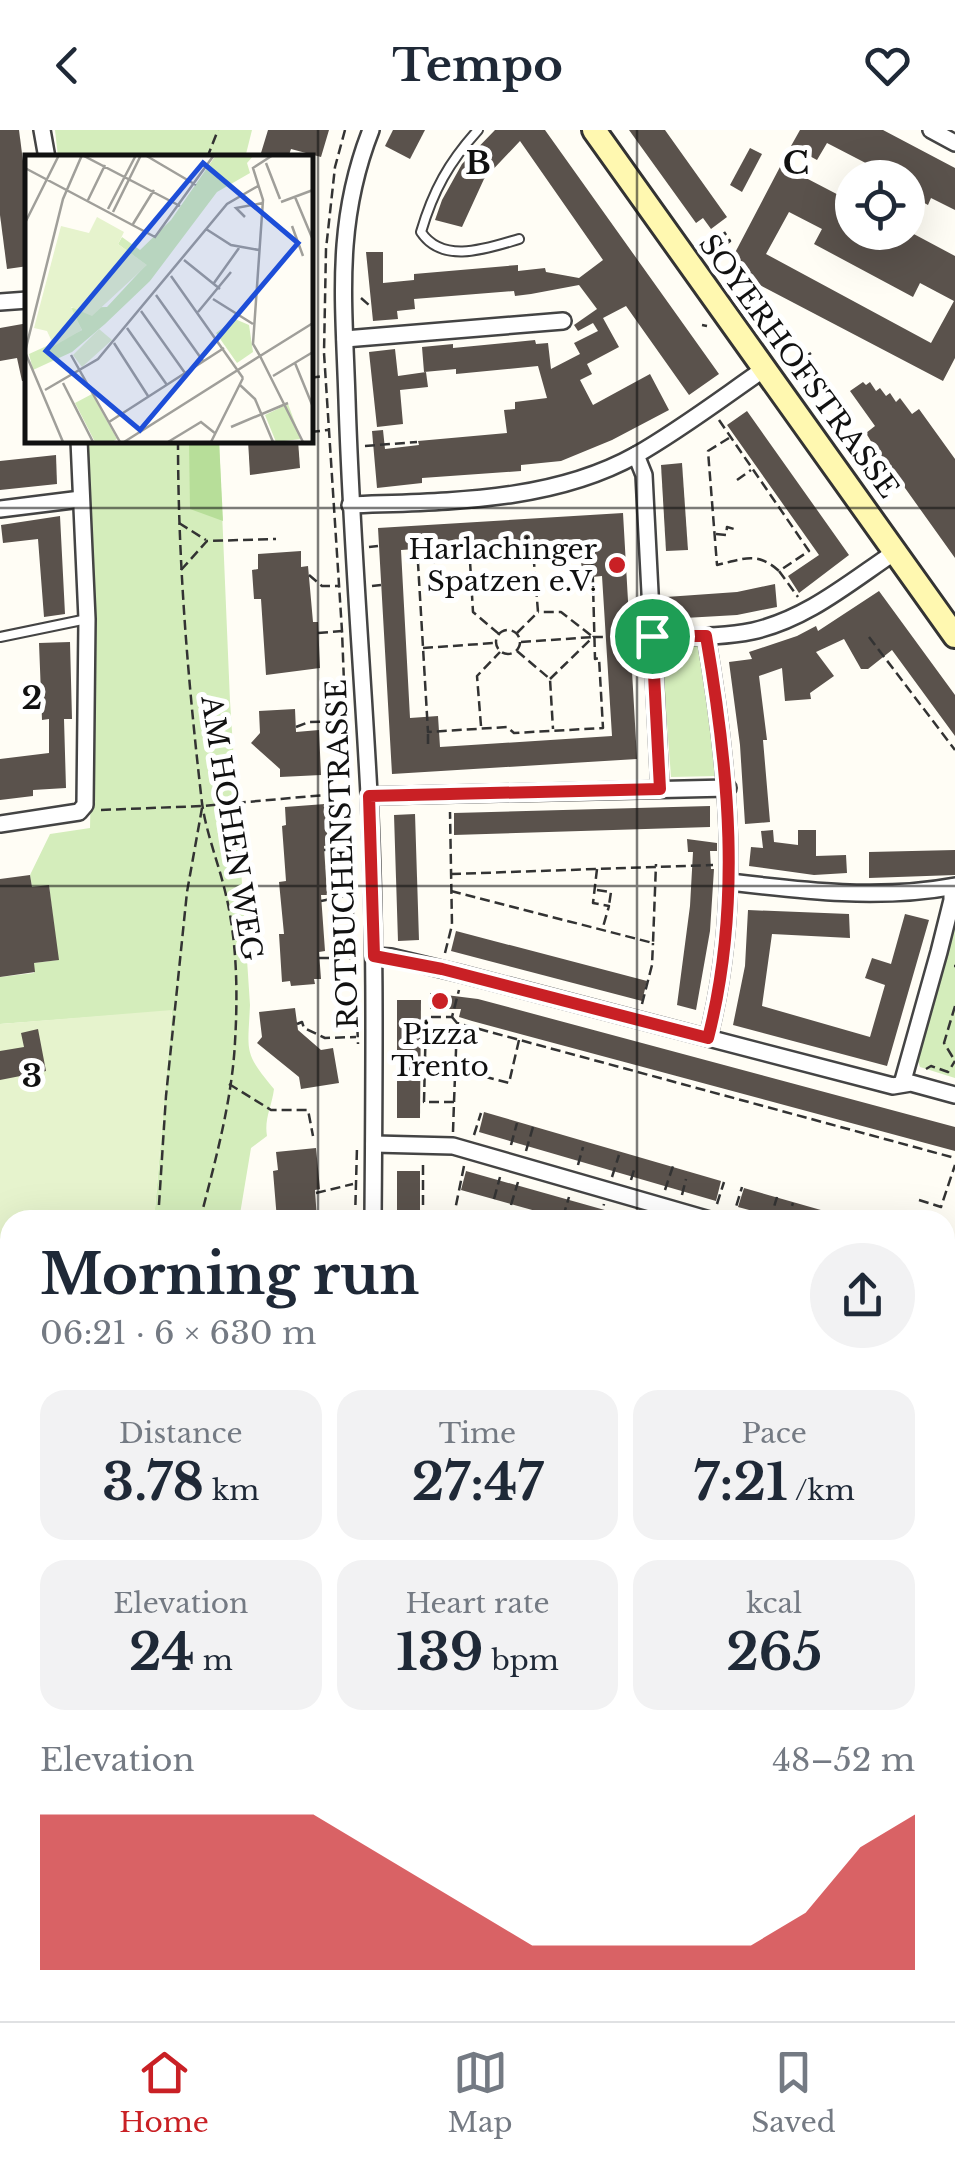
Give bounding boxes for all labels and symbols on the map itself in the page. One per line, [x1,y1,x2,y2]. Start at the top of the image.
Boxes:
text: B [465,143,491,183]
text: C [783,143,809,183]
inset map [25,155,312,442]
street label: SOYERHOFSTRASSE [691,228,906,505]
place label: Harlachinger Spatzen e.V. [408,532,598,599]
marker: Harlachinger Spatzen e.V. [606,554,628,576]
pin [610,594,695,679]
text: 2 [22,678,42,718]
street label: ROTBUCHENSTRASSE [319,679,366,1029]
street label: AM HOHEN WEG [193,692,270,963]
marker: Pizza Trento [429,990,451,1012]
place label: Pizza Trento [391,1017,489,1084]
text: 3 [22,1056,42,1096]

